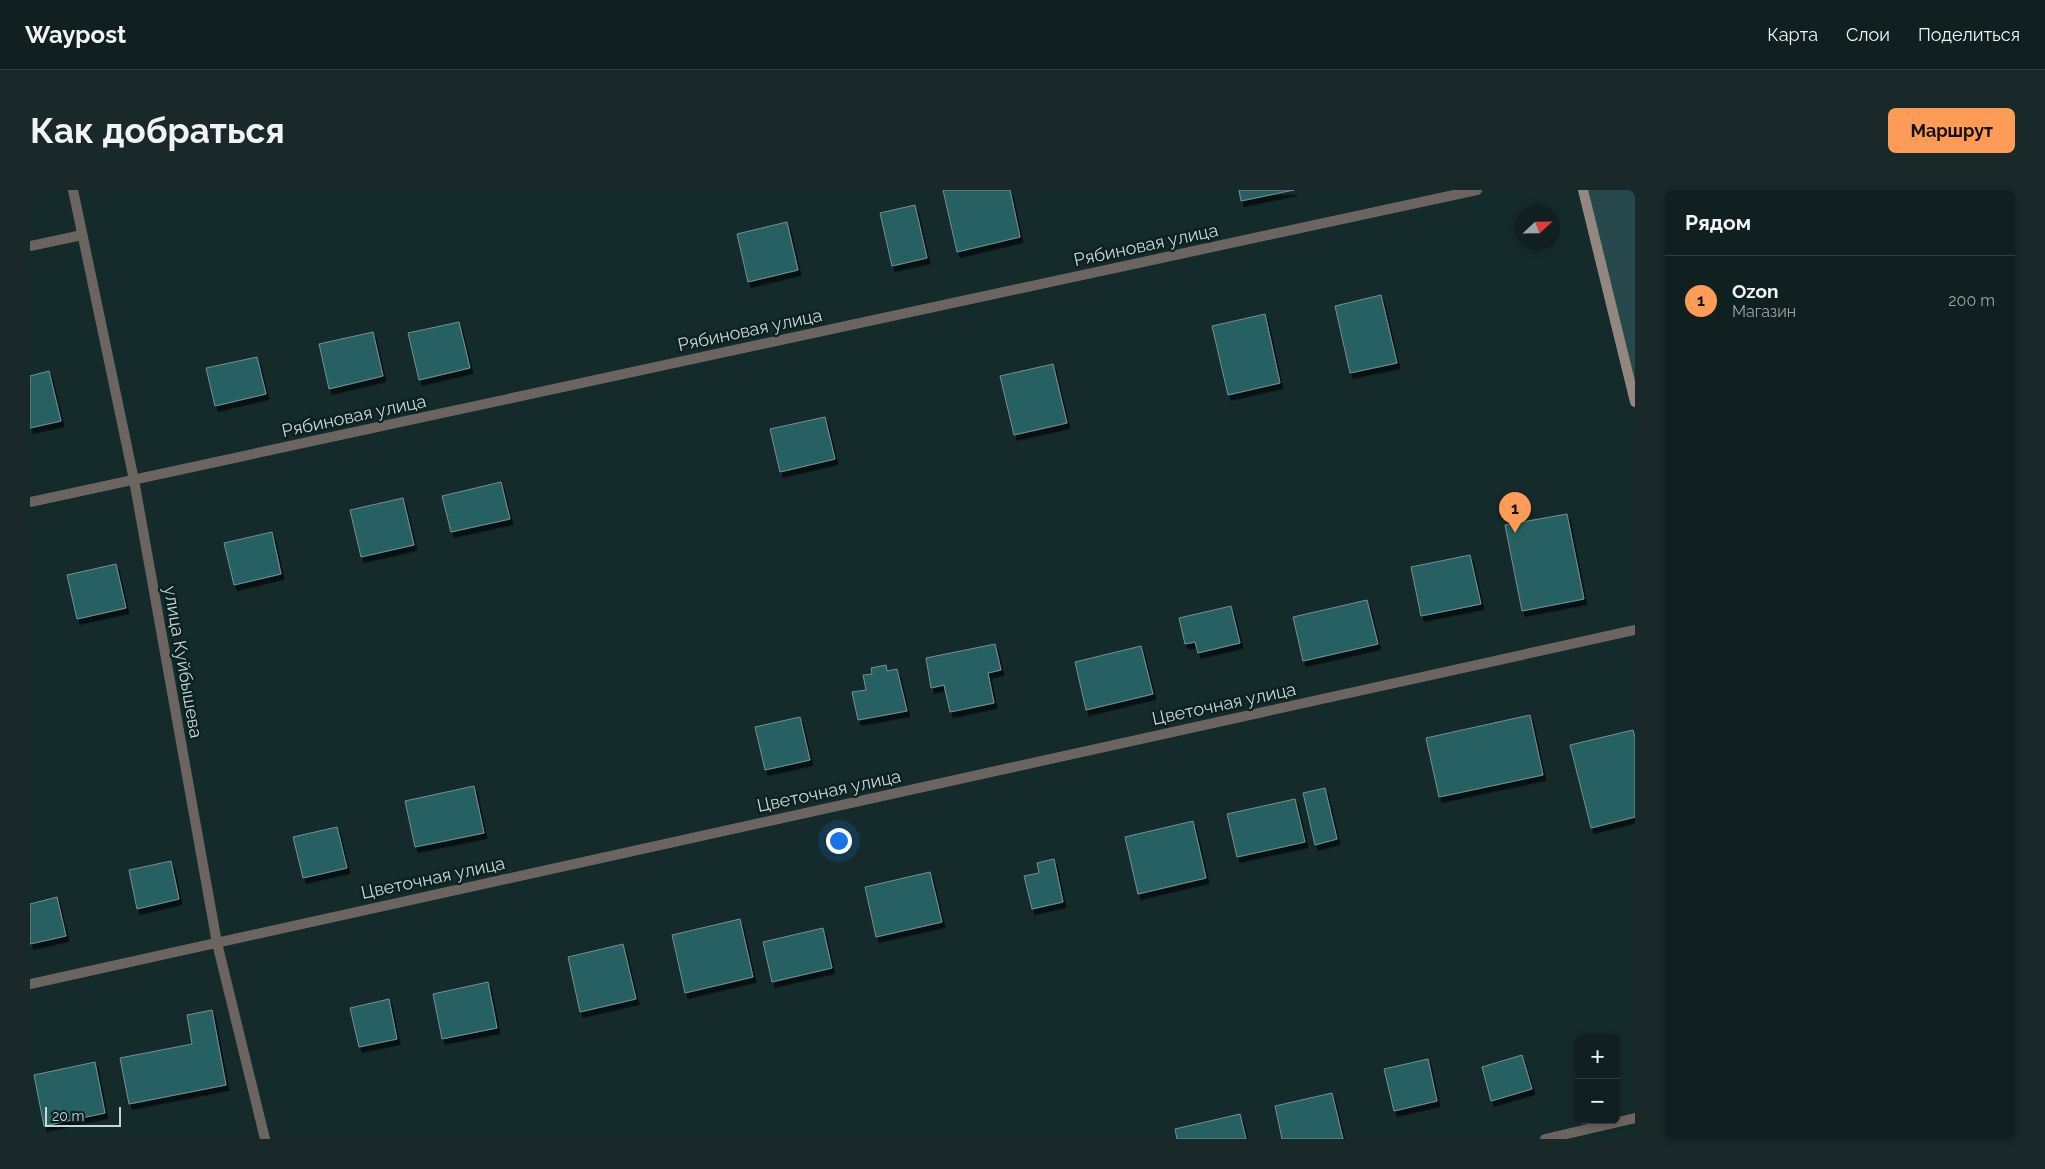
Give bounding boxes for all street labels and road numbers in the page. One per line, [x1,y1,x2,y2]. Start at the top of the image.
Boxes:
street label: Рябиновая улица [1072,219,1220,270]
street label: Рябиновая улица [676,304,824,355]
street label: Рябиновая улица [280,390,428,441]
street label: улица Куйбышева [160,584,207,740]
street label: Цветочная улица [1150,678,1298,729]
street label: Цветочная улица [755,765,903,816]
street label: Цветочная улица [359,852,507,903]

